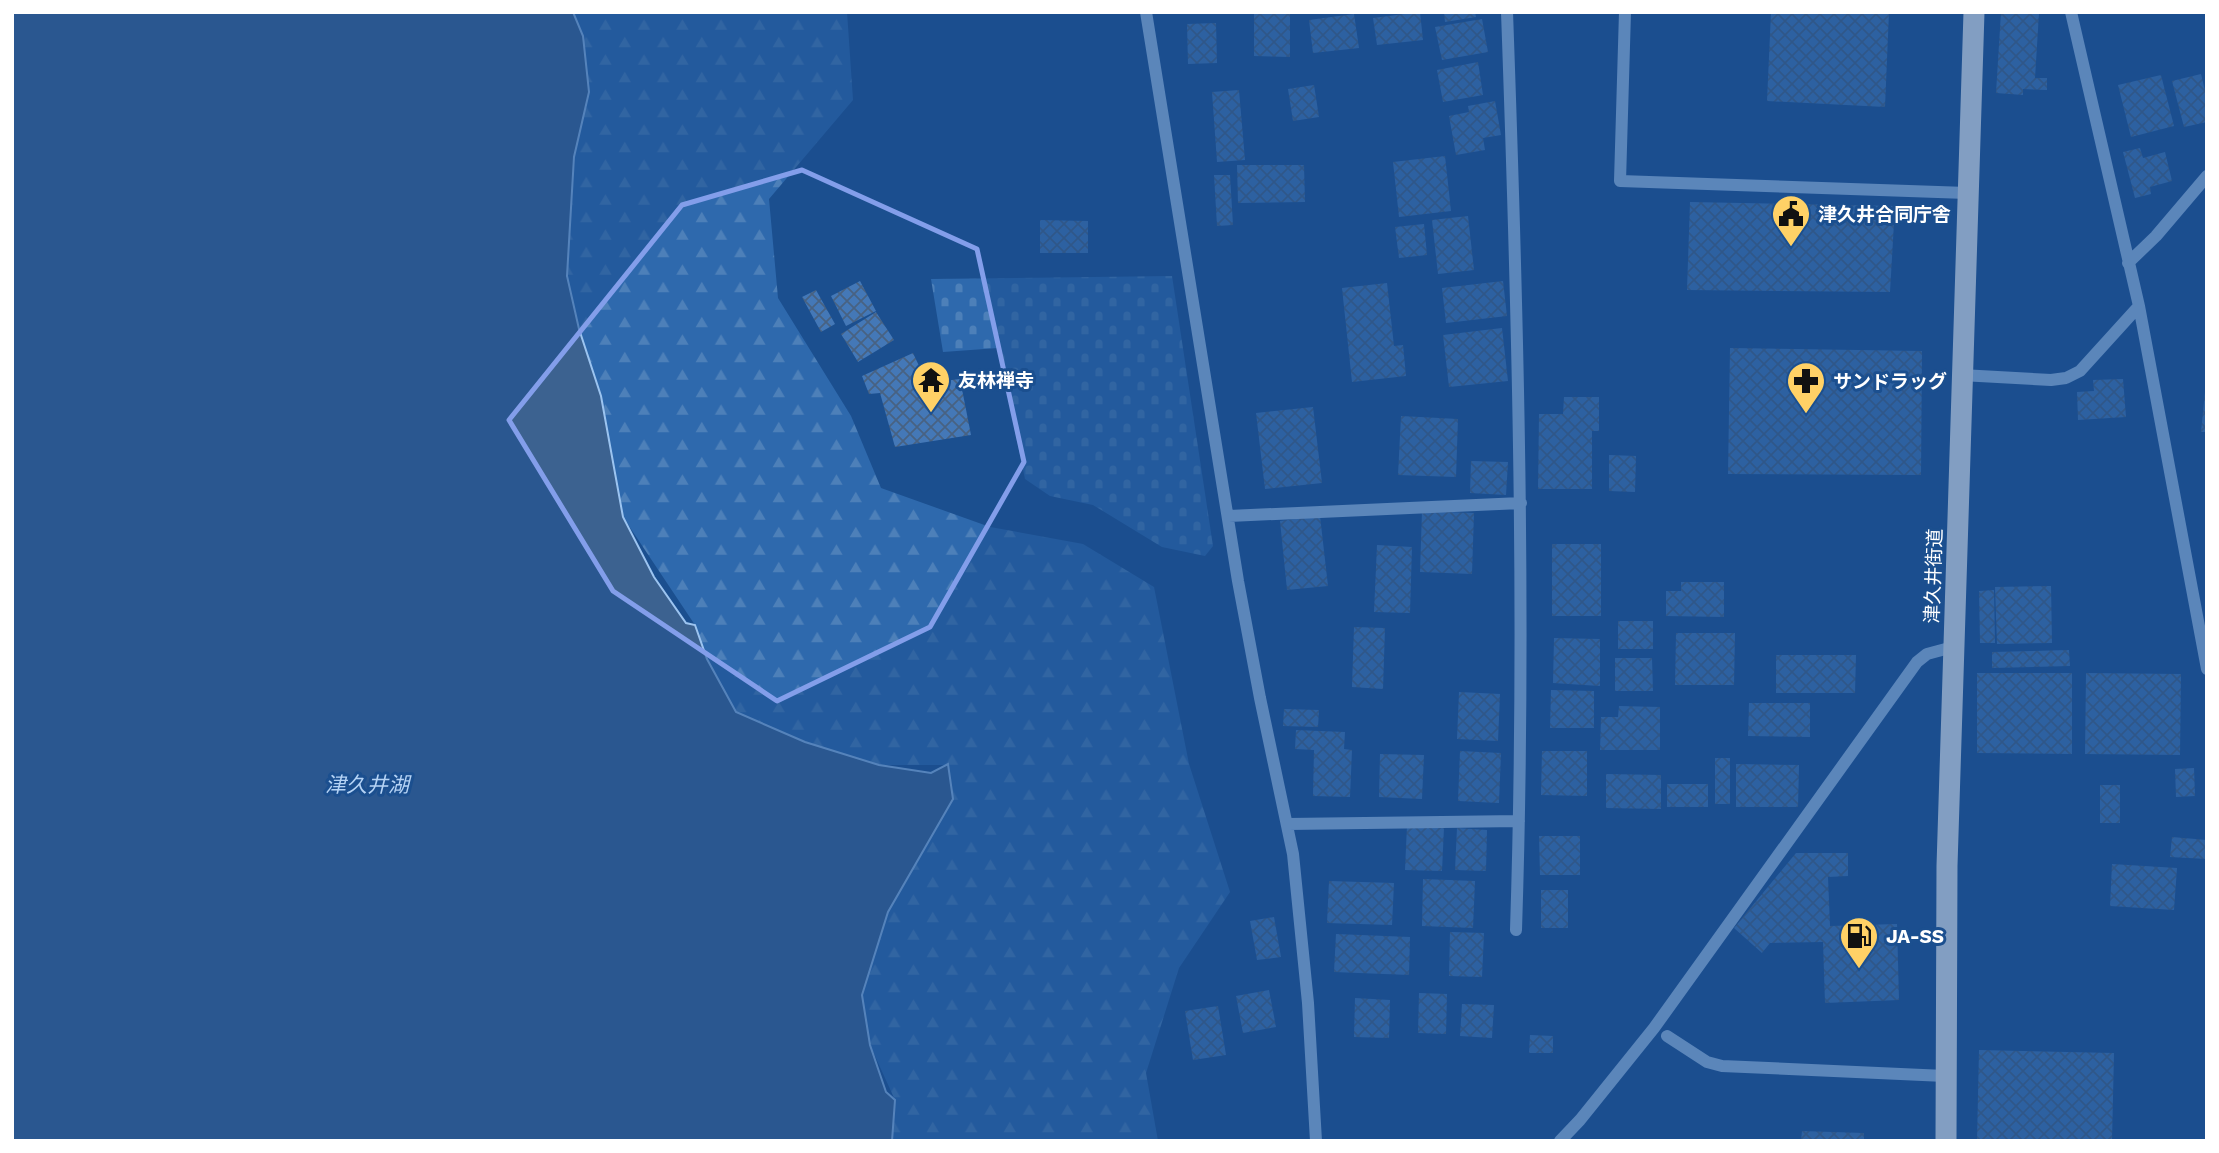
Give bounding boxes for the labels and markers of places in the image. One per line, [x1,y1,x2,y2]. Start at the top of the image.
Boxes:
public building icon: 津久井合同庁舎 [1770,193,1812,248]
place label: 津久井合同庁舎 [1818,203,1951,226]
temple icon: 友林禅寺 [910,359,952,414]
pharmacy icon: サンドラッグ [1785,360,1827,415]
place label: 友林禅寺 [958,369,1034,392]
place label: サンドラッグ [1833,370,1947,393]
fuel station icon: JA-SS [1838,915,1880,970]
place label: JA-SS [1886,925,1944,948]

